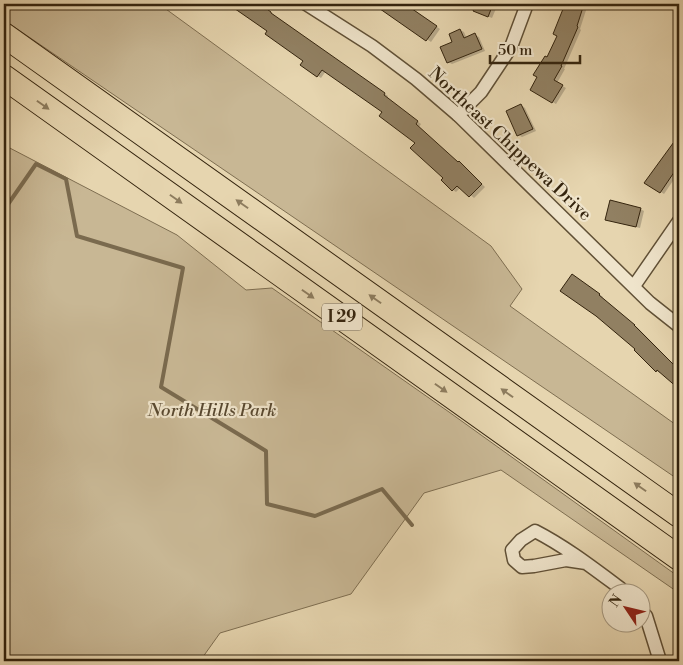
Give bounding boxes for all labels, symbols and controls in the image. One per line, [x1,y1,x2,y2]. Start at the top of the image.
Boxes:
scale bar [490,32,580,64]
text: 50 m [498,41,532,60]
street label: Northeast Chippewa Drive [423,62,597,226]
one-way arrow [37,100,50,110]
one-way arrow [169,194,183,204]
one-way arrow [235,199,249,209]
one-way arrow [301,289,315,299]
one-way arrow [369,293,382,304]
road number: I 29 [322,304,362,330]
one-way arrow [434,383,447,393]
one-way arrow [500,388,514,398]
park label: North Hills Park [147,399,276,422]
one-way arrow [633,482,646,492]
north arrow [600,582,650,632]
text: N [606,591,627,611]

